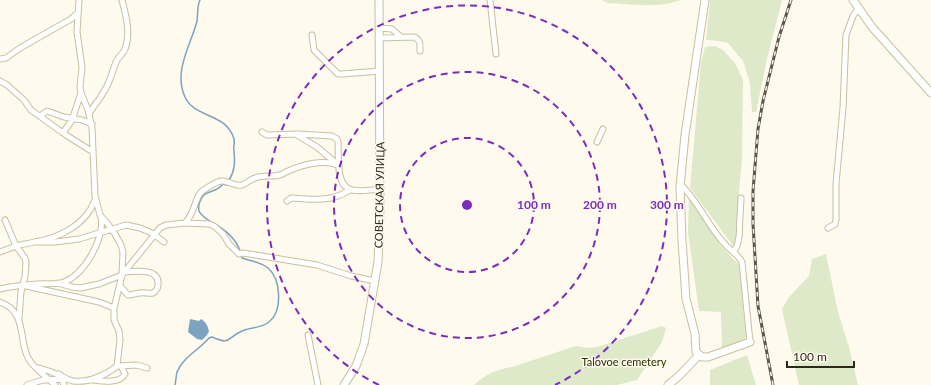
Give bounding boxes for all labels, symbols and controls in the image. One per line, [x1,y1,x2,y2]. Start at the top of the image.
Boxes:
street label: СОВЕТСКАЯ УЛИЦА [372,141,386,248]
text: 100 m [517,197,551,212]
text: 200 m [583,197,617,212]
text: 300 m [650,197,684,212]
centre of rings [460,198,474,212]
scale bar [787,343,854,369]
text: 100 m [793,349,827,364]
park label: Talovoe cemetery [582,355,667,368]

